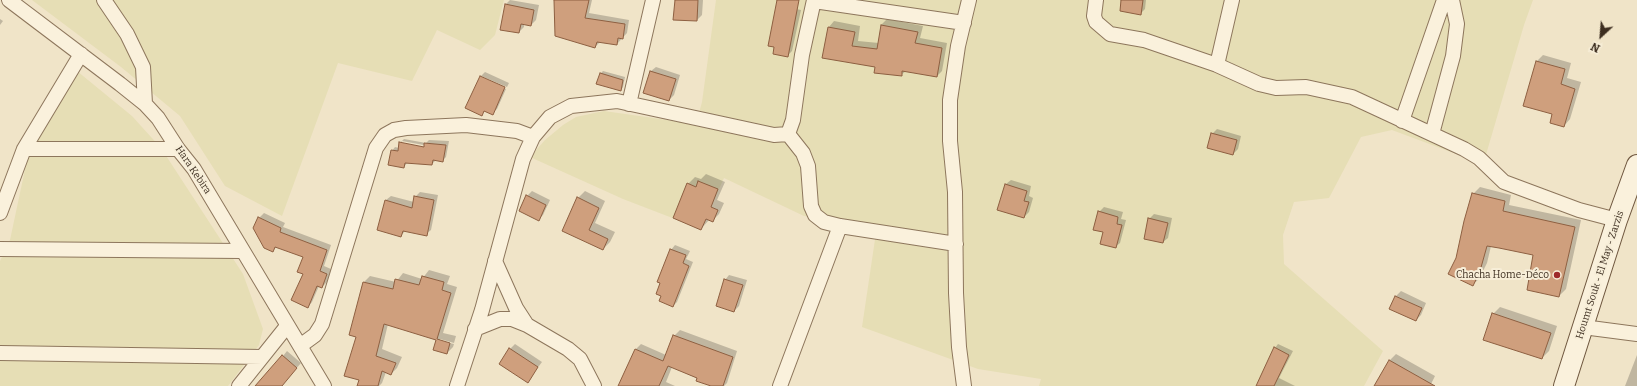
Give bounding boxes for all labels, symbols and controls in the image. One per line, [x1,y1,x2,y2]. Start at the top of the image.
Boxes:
north arrow [1581,16,1621,56]
text: N [1589,40,1602,55]
street label: Hara Kebira [173,144,213,196]
street label: Houmt Souk - El May - Zarzis [1574,209,1626,341]
place label: Chacha Home-Déco [1456,269,1549,281]
marker: Chacha Home-Déco [1552,270,1562,280]

